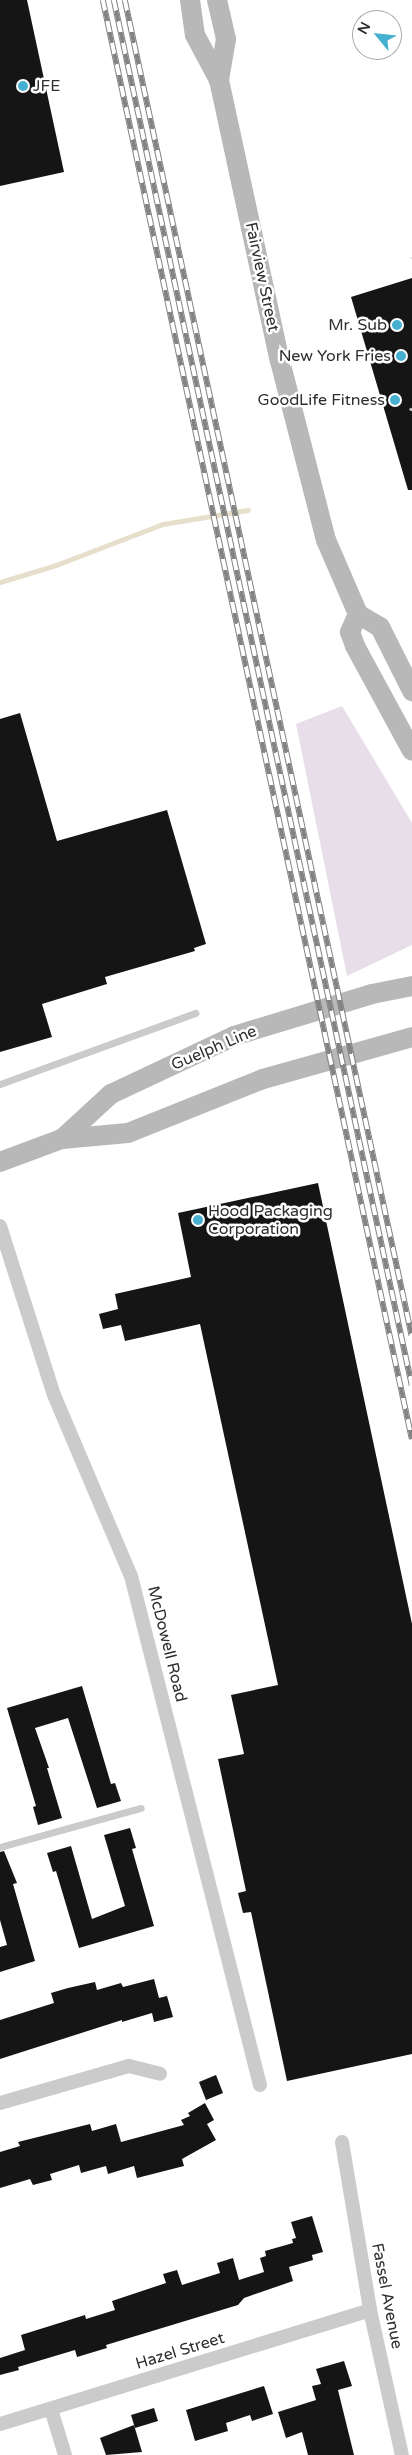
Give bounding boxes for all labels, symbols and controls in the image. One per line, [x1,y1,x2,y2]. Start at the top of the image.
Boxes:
north arrow [352,10,402,60]
text: N [354,19,374,37]
place label: JFE [33,76,60,96]
marker: JFE [17,80,29,92]
street label: Fairview Street [241,220,283,334]
place label: Mr. Sub [328,315,387,335]
marker: Mr. Sub [391,319,403,331]
place label: New York Fries [279,346,391,366]
marker: New York Fries [395,350,407,362]
place label: GoodLife Fitness [258,390,385,410]
marker: GoodLife Fitness [389,394,401,406]
street label: Guelph Line [168,1021,260,1075]
place label: Hood Packaging Corporation [208,1201,333,1239]
marker: Hood Packaging Corporation [192,1214,204,1226]
street label: McDowell Road [143,1584,191,1704]
street label: Fassel Avenue [367,2241,407,2351]
street label: Hazel Street [133,2328,227,2374]

